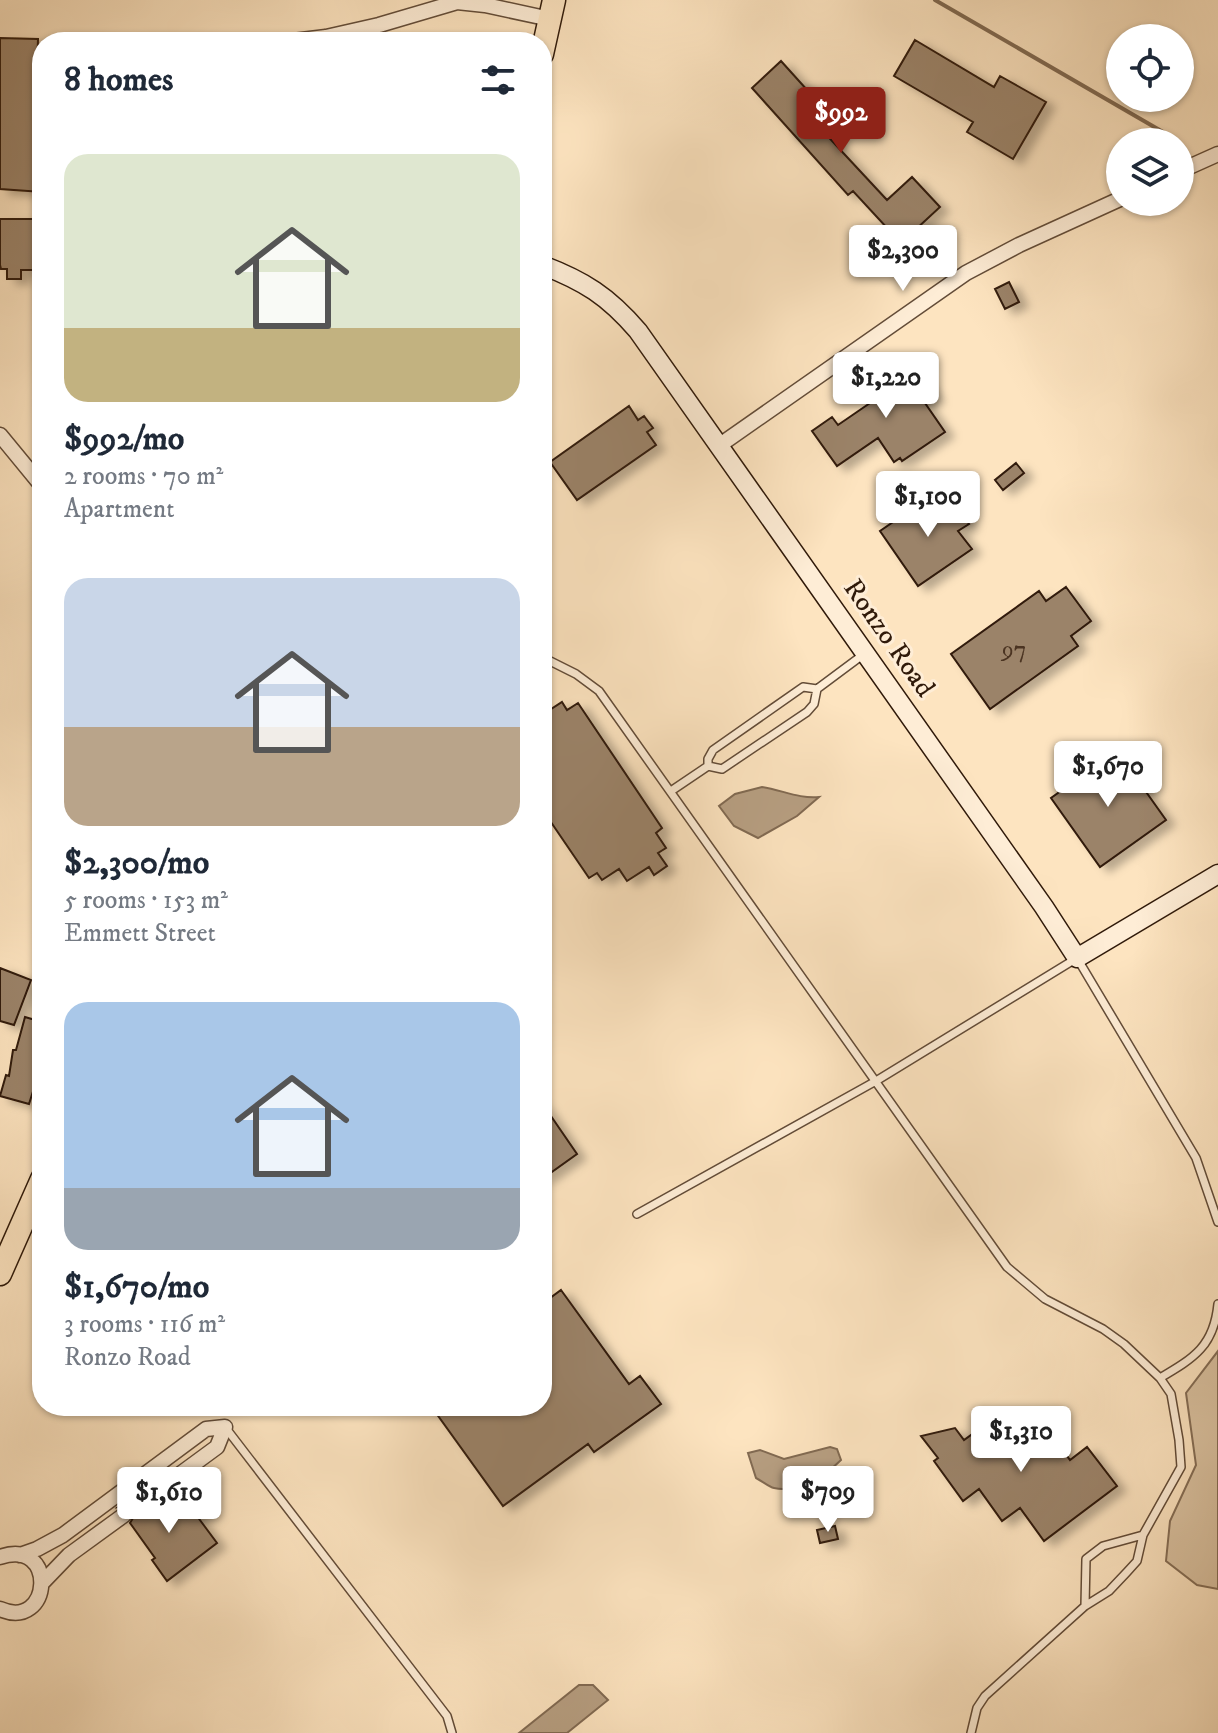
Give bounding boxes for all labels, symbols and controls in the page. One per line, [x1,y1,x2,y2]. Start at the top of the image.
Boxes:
map controls [1106,24,1194,216]
button: locate [1106,24,1194,112]
icon: filters [476,58,520,102]
text: 8 homes [64,59,173,101]
pin: $992 [794,87,888,155]
text: $992 [815,96,867,129]
button: layers [1106,128,1194,216]
icon: home [220,206,364,350]
pin: $2,300 [838,225,968,293]
text: $2,300 [867,234,939,267]
pin: $1,220 [821,352,951,420]
text: $1,220 [851,361,921,394]
text: $992/mo [64,418,184,460]
text: 2 rooms · 70 m² [64,460,223,493]
pin: $1,100 [863,471,993,539]
text: $1,100 [894,480,962,513]
text: Apartment [64,493,175,526]
street label: Ronzo Road [836,572,942,704]
icon: home [220,630,364,774]
house number: 97 [1001,635,1026,665]
pin: $1,670 [1043,741,1173,809]
text: $1,670 [1072,750,1144,783]
text: $2,300/mo [64,842,209,884]
text: 5 rooms · 153 m² [64,884,228,917]
text: Emmett Street [64,917,216,950]
icon: home [220,1054,364,1198]
text: $1,670/mo [64,1266,209,1308]
text: 3 rooms · 116 m² [64,1308,225,1341]
text: Ronzo Road [64,1341,191,1374]
pin: $1,310 [956,1406,1086,1474]
text: $1,310 [989,1415,1053,1448]
pin: $709 [781,1466,875,1534]
pin: $1,610 [104,1467,234,1535]
text: $709 [801,1475,855,1508]
text: $1,610 [135,1476,203,1509]

